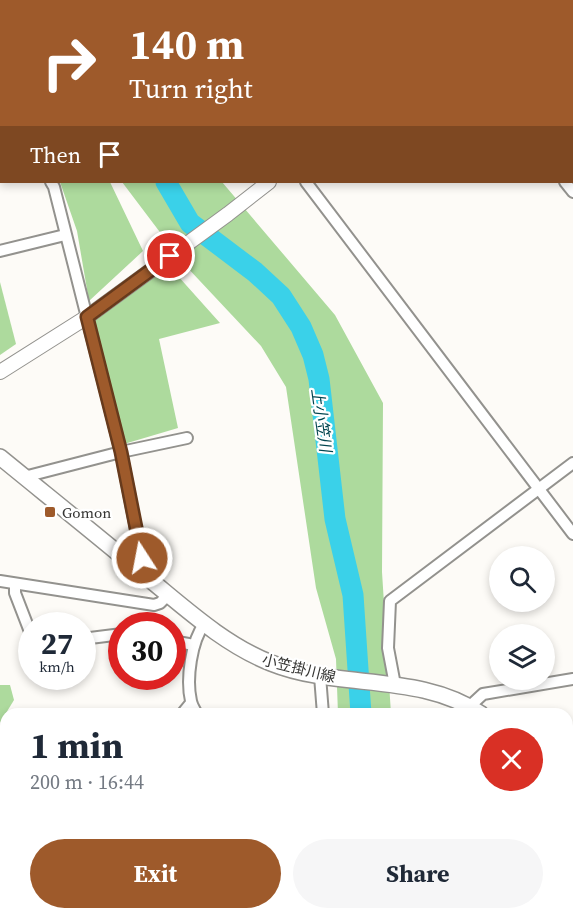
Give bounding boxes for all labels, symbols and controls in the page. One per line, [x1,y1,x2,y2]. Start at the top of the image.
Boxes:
text: 140 m [129,15,244,73]
icon: right [30,24,108,102]
text: Turn right [129,70,253,107]
icon: arrive [93,138,126,171]
text: Then [30,140,81,170]
pin [144,230,195,281]
icon: arrive [153,239,186,272]
water label: 上小笠川 [307,387,338,455]
place label: Gomon [62,502,111,523]
marker: Gomon [43,505,57,519]
position arrow [110,526,174,590]
map controls [489,546,555,690]
button: search [489,546,555,612]
speed limit sign: 30 [108,612,186,690]
text: 27 [41,623,73,664]
button: layers [489,624,555,690]
street label: 小笠掛川線 [260,649,338,687]
text: km/h [39,656,75,677]
text: 1 min [30,721,123,770]
button: close [480,728,543,791]
text: 200 m · 16:44 [30,768,144,796]
button: Exit [30,839,281,908]
button: Share [293,839,543,908]

